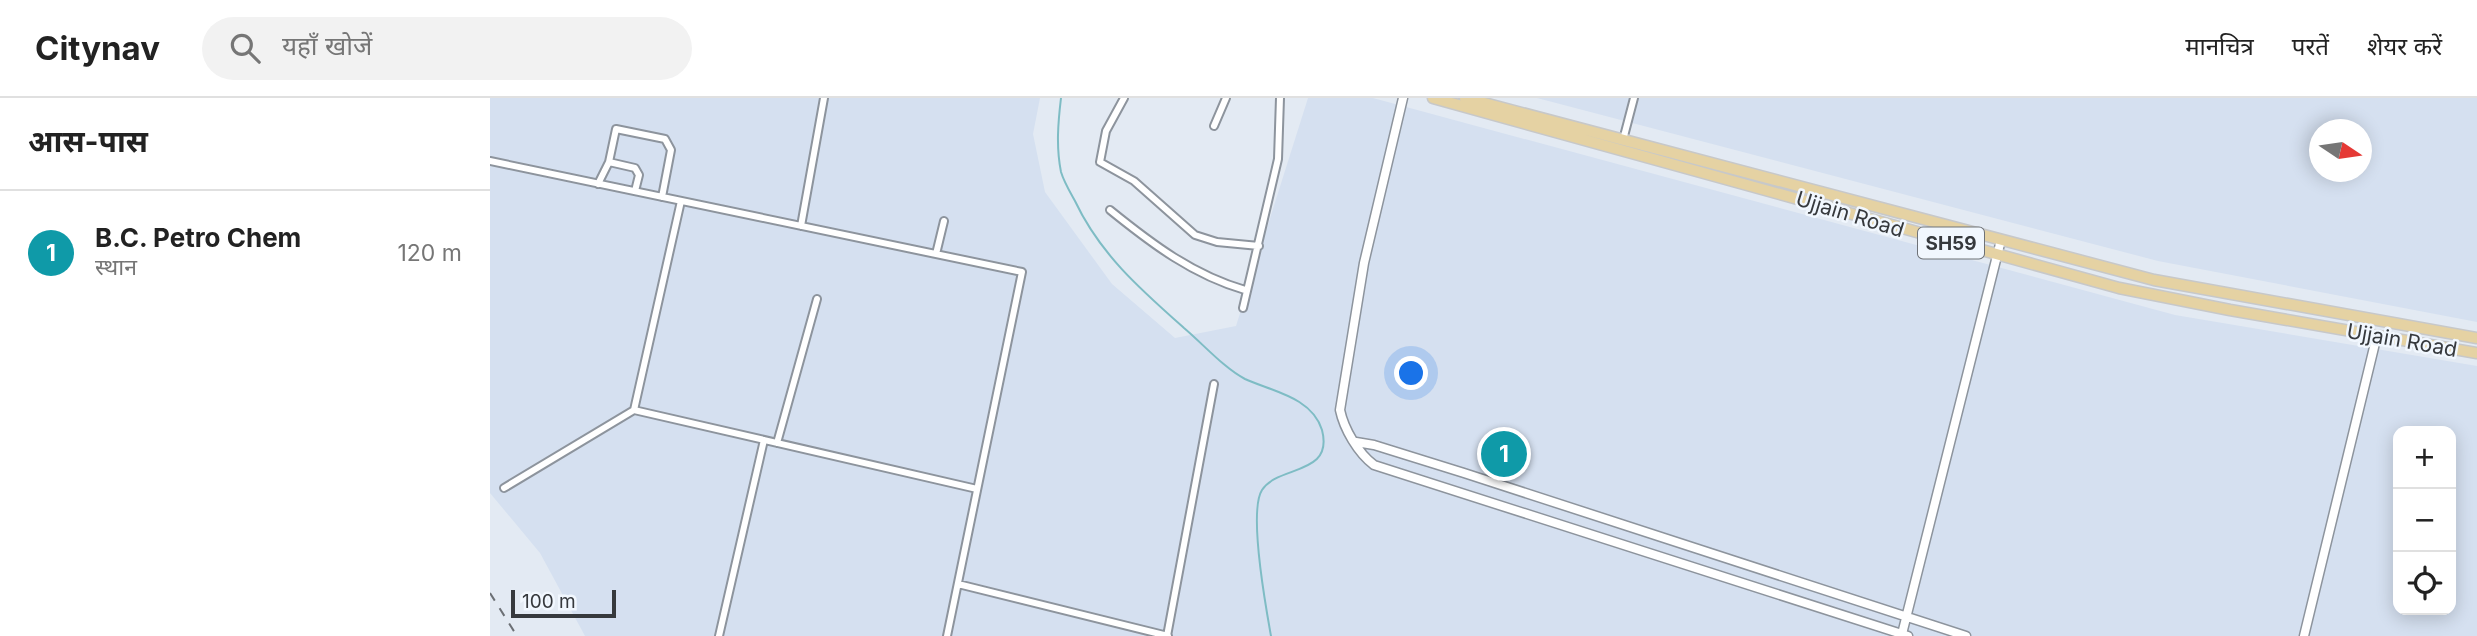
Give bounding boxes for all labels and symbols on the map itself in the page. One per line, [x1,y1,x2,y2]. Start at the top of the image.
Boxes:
north arrow [2309,119,2372,182]
street label: Ujjain Road [1793,186,1907,242]
road number: SH59 [1918,228,1984,258]
street label: Ujjain Road [2345,318,2459,362]
your location [1394,356,1428,390]
pin: 1 [1481,428,1527,480]
scale bar [511,587,616,619]

